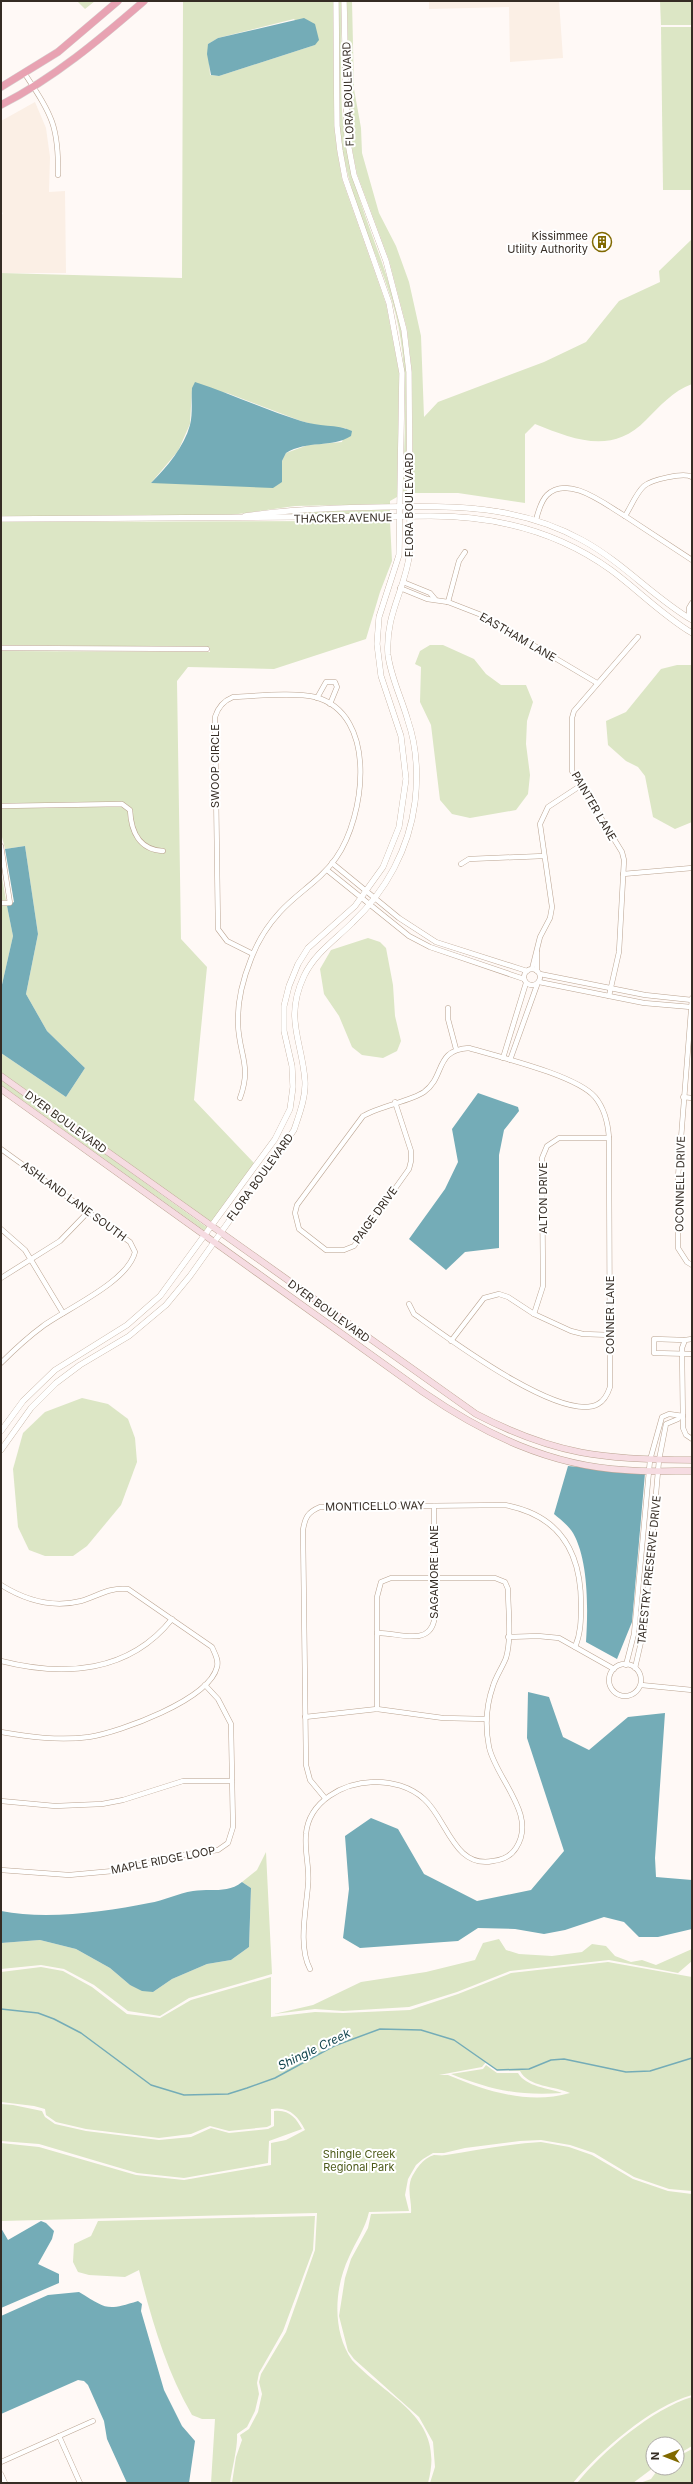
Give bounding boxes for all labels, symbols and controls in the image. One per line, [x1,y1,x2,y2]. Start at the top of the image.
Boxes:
street label: FLORA BOULEVARD [339,41,357,147]
place label: Kissimmee Utility Authority [507,229,588,256]
building icon: Kissimmee Utility Authority [591,231,613,253]
street label: FLORA BOULEVARD [402,453,416,557]
street label: THACKER AVENUE [293,510,393,526]
street label: EASTHAM LANE [477,609,559,665]
street label: SWOOP CIRCLE [208,724,222,808]
street label: PAINTER LANE [569,769,619,843]
street label: DYER BOULEVARD [22,1088,110,1156]
street label: FLORA BOULEVARD [224,1131,296,1223]
street label: OCONNELL DRIVE [672,1136,688,1232]
street label: ASHLAND LANE SOUTH [19,1158,129,1244]
street label: ALTON DRIVE [536,1162,550,1234]
street label: PAIGE DRIVE [350,1184,400,1246]
street label: CONNER LANE [603,1276,617,1354]
street label: DYER BOULEVARD [285,1277,373,1345]
street label: TAPESTRY PRESERVE DRIVE [634,1495,664,1645]
street label: MONTICELLO WAY [325,1498,425,1514]
street label: SAGAMORE LANE [427,1525,441,1619]
street label: MAPLE RIDGE LOOP [110,1843,216,1877]
water label: Shingle Creek [275,2025,353,2073]
park label: Shingle Creek Regional Park [323,2147,395,2174]
north arrow [645,2436,685,2476]
text: N [648,2452,662,2460]

